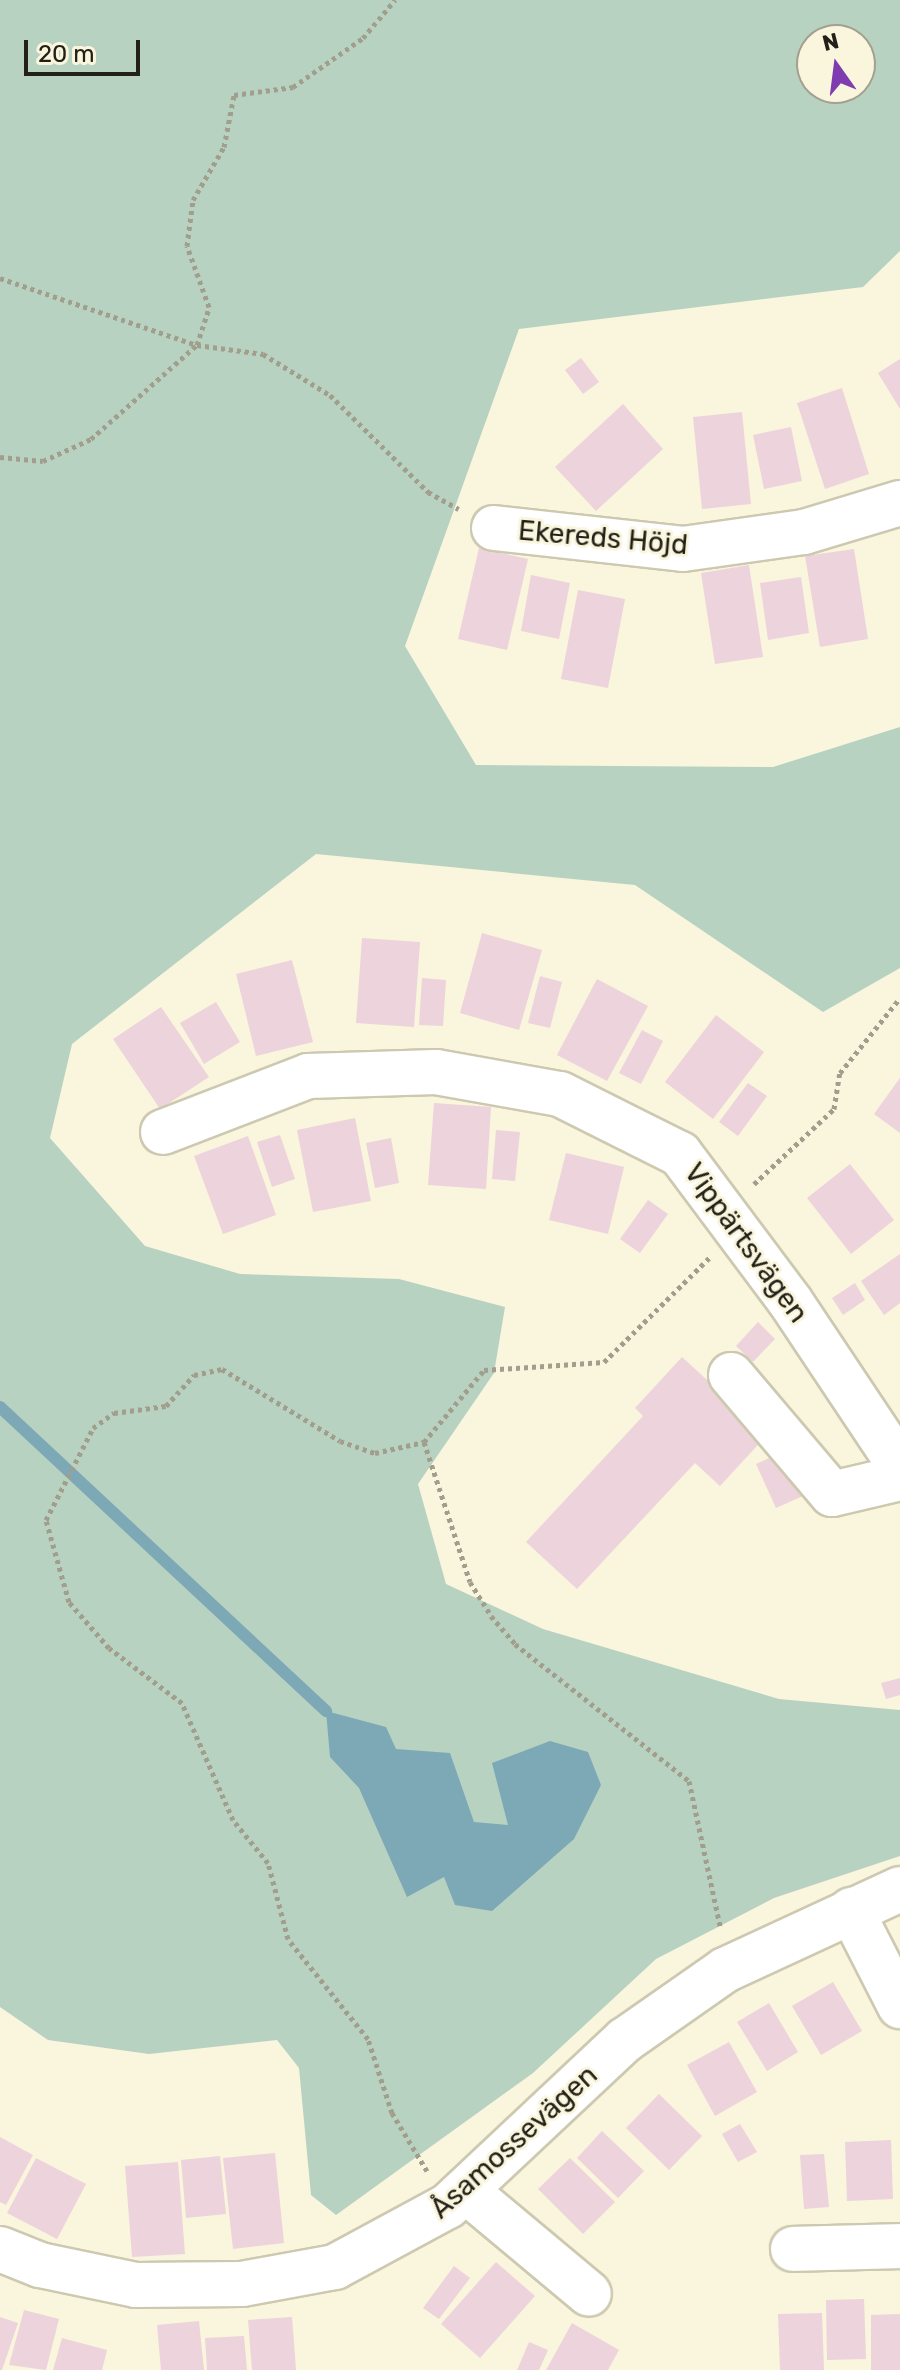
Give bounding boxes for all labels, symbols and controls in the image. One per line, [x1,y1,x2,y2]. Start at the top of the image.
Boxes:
scale bar [28,24,144,74]
north arrow [796,24,876,104]
text: N [820,27,841,57]
text: 20 m [38,40,95,68]
street label: Ekereds Höjd [517,514,689,562]
street label: Vippärtsvägen [677,1157,815,1329]
street label: Åsamossevägen [424,2058,604,2226]

